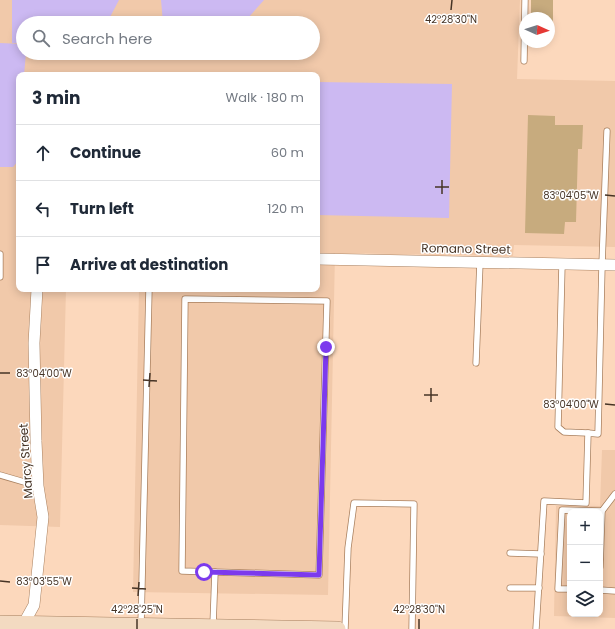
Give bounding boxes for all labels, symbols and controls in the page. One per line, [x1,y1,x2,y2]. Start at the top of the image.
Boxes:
text: 42°28'30"N [425,12,477,27]
north arrow [519,12,555,48]
search box [16,16,320,60]
icon: search [30,27,52,49]
text: Search here [62,28,152,49]
text: 3 min [32,86,80,110]
text: Walk · 180 m [226,88,304,107]
icon: ahead [32,142,54,164]
text: Continue [70,142,141,163]
text: 60 m [271,143,304,162]
text: 83°04'05"W [543,188,599,203]
icon: left [32,198,54,220]
text: Turn left [70,198,134,219]
text: 120 m [267,199,304,218]
street label: Romano Street [421,239,511,258]
icon: arrive [32,254,54,276]
text: Arrive at destination [70,254,228,275]
route end [317,338,335,356]
text: 83°04'00"W [16,366,72,381]
text: 83°04'00"W [543,397,599,412]
street label: Marcy Street [14,423,37,499]
map controls [567,509,603,617]
button: + [567,509,603,545]
button: − [567,545,603,581]
route start [195,563,213,581]
text: 83°03'55"W [16,574,72,589]
button: layers [567,581,603,617]
text: 42°28'25"N [111,602,163,617]
text: 42°28'30"N [393,602,445,617]

